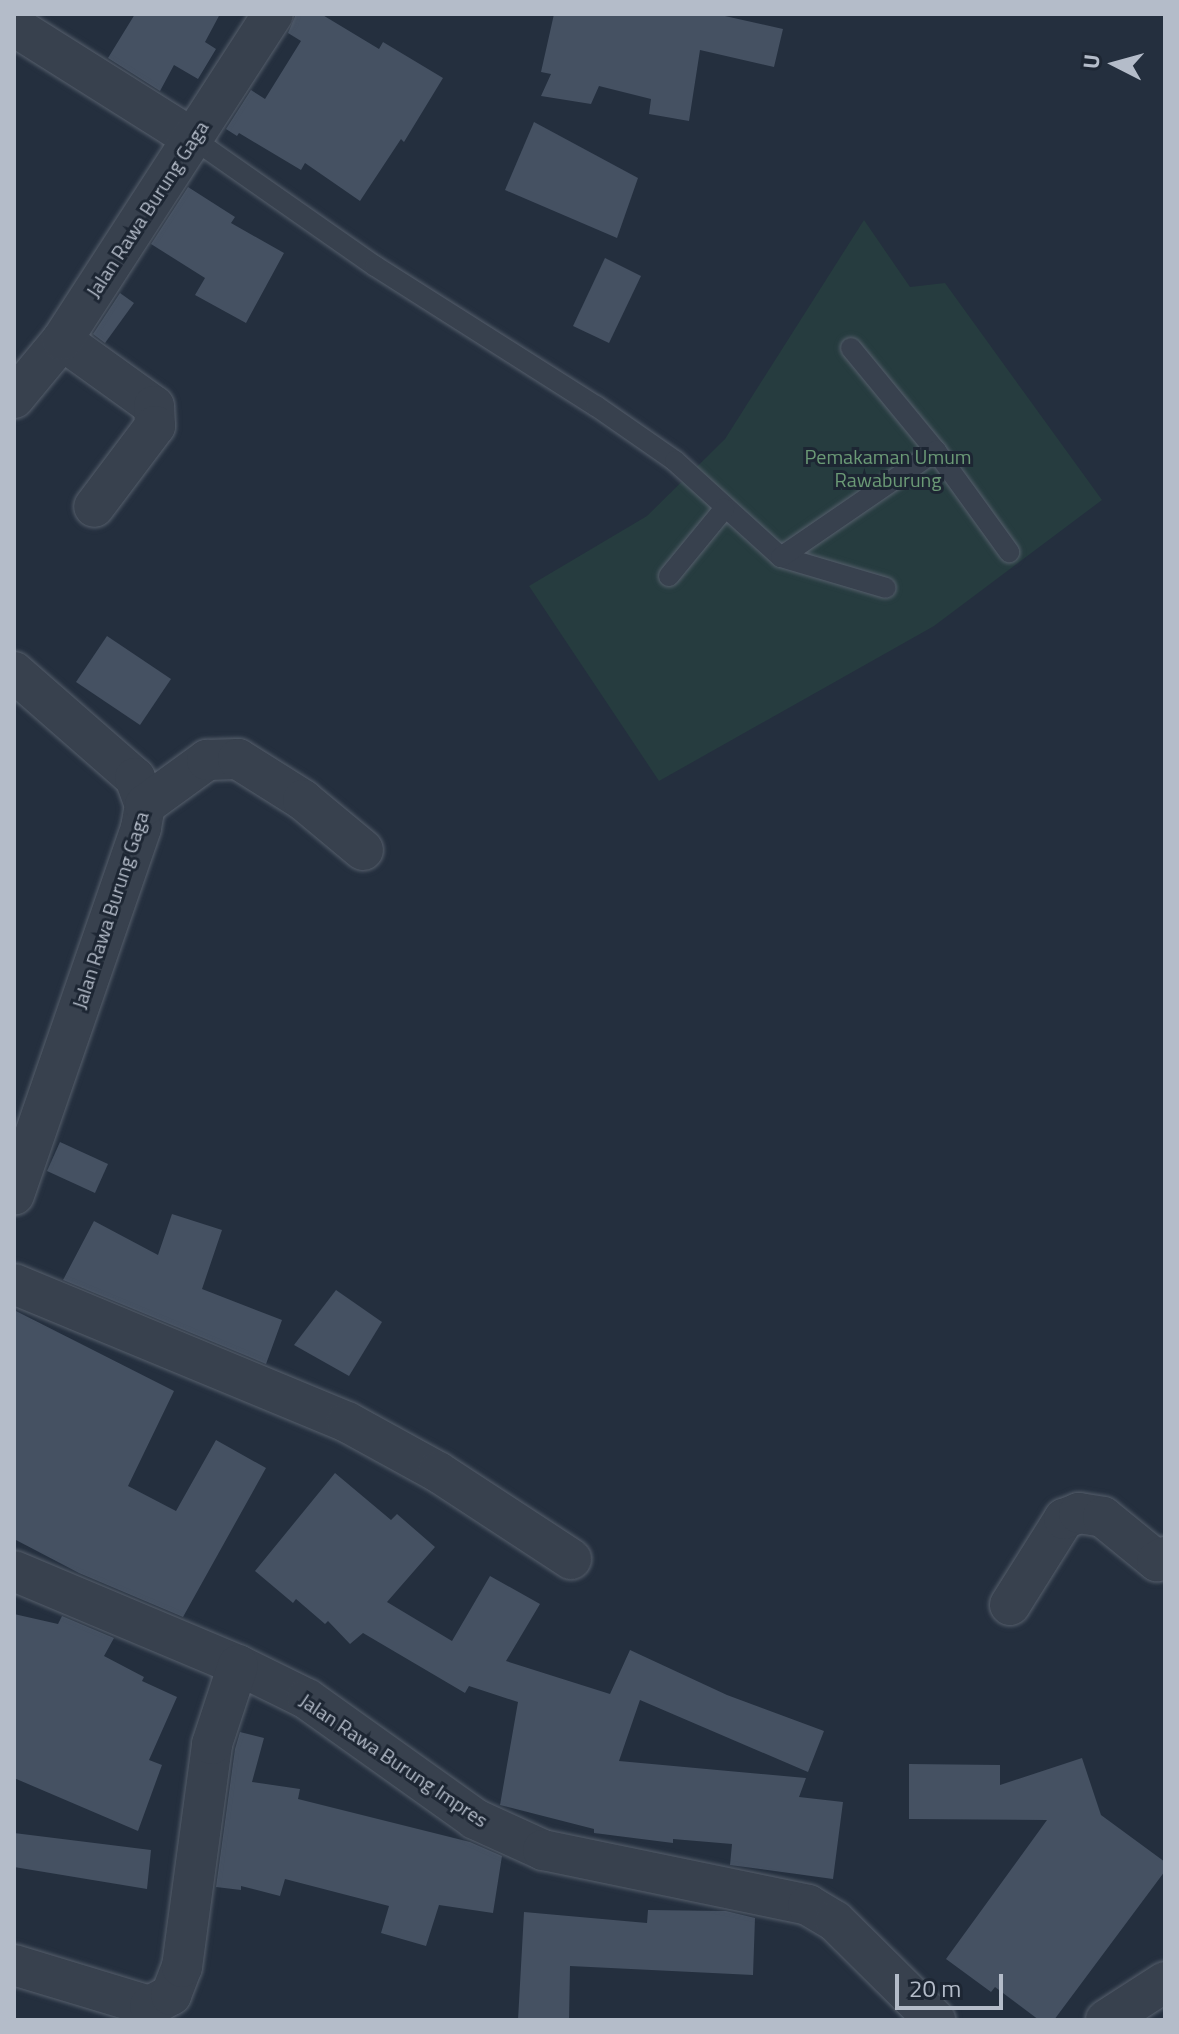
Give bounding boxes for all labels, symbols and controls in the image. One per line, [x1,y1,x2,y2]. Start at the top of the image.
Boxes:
north arrow [1075,24,1155,104]
text: U [1073,53,1109,70]
street label: Jalan Rawa Burung Gaga [81,116,213,302]
park label: Pemakaman Umum Rawaburung [805,444,971,491]
street label: Jalan Rawa Burung Gaga [67,808,153,1012]
street label: Jalan Rawa Burung Impres [295,1688,493,1832]
scale bar [899,1958,1007,2008]
text: 20 m [909,1970,961,2006]

